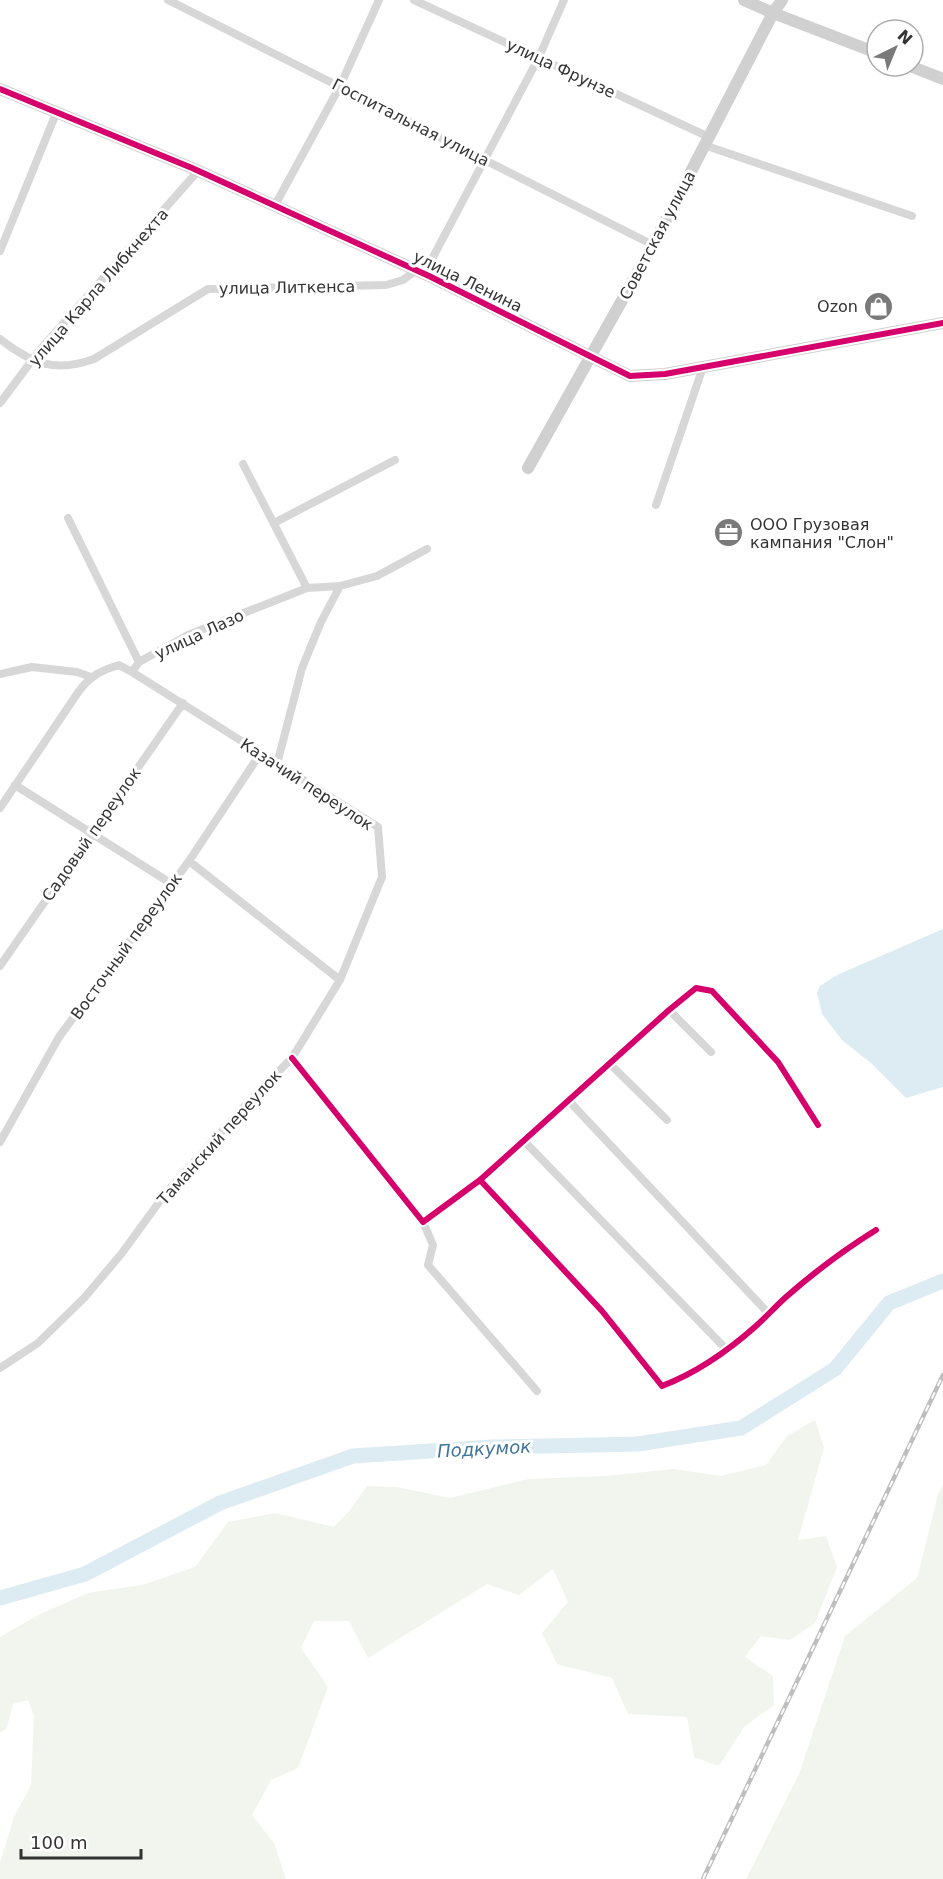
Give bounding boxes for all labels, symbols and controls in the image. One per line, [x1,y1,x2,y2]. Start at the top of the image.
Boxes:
north arrow [865,18,925,78]
text: N [894,26,916,49]
street label: улица Фрунзе [503,35,618,102]
street label: Госпитальная улица [329,75,492,170]
street label: Советская улица [615,167,699,303]
street label: улица Карла Либкнехта [25,204,172,370]
street label: улица Ленина [410,247,525,316]
street label: улица Литкенса [219,277,355,298]
shop icon: Ozon [863,290,895,322]
place label: Ozon [817,297,858,316]
place label: ООО Грузовая кампания "Слон" [750,515,894,552]
office icon: ООО Грузовая кампания "Слон" [713,517,745,549]
street label: улица Лазо [152,606,247,663]
street label: Казачий переулок [237,734,377,835]
street label: Садовый переулок [38,764,145,905]
street label: Восточный переулок [67,869,186,1023]
street label: Таманский переулок [153,1065,285,1210]
water label: Подкумок [436,1436,532,1461]
scale bar [21,1822,141,1860]
text: 100 m [30,1832,88,1853]

